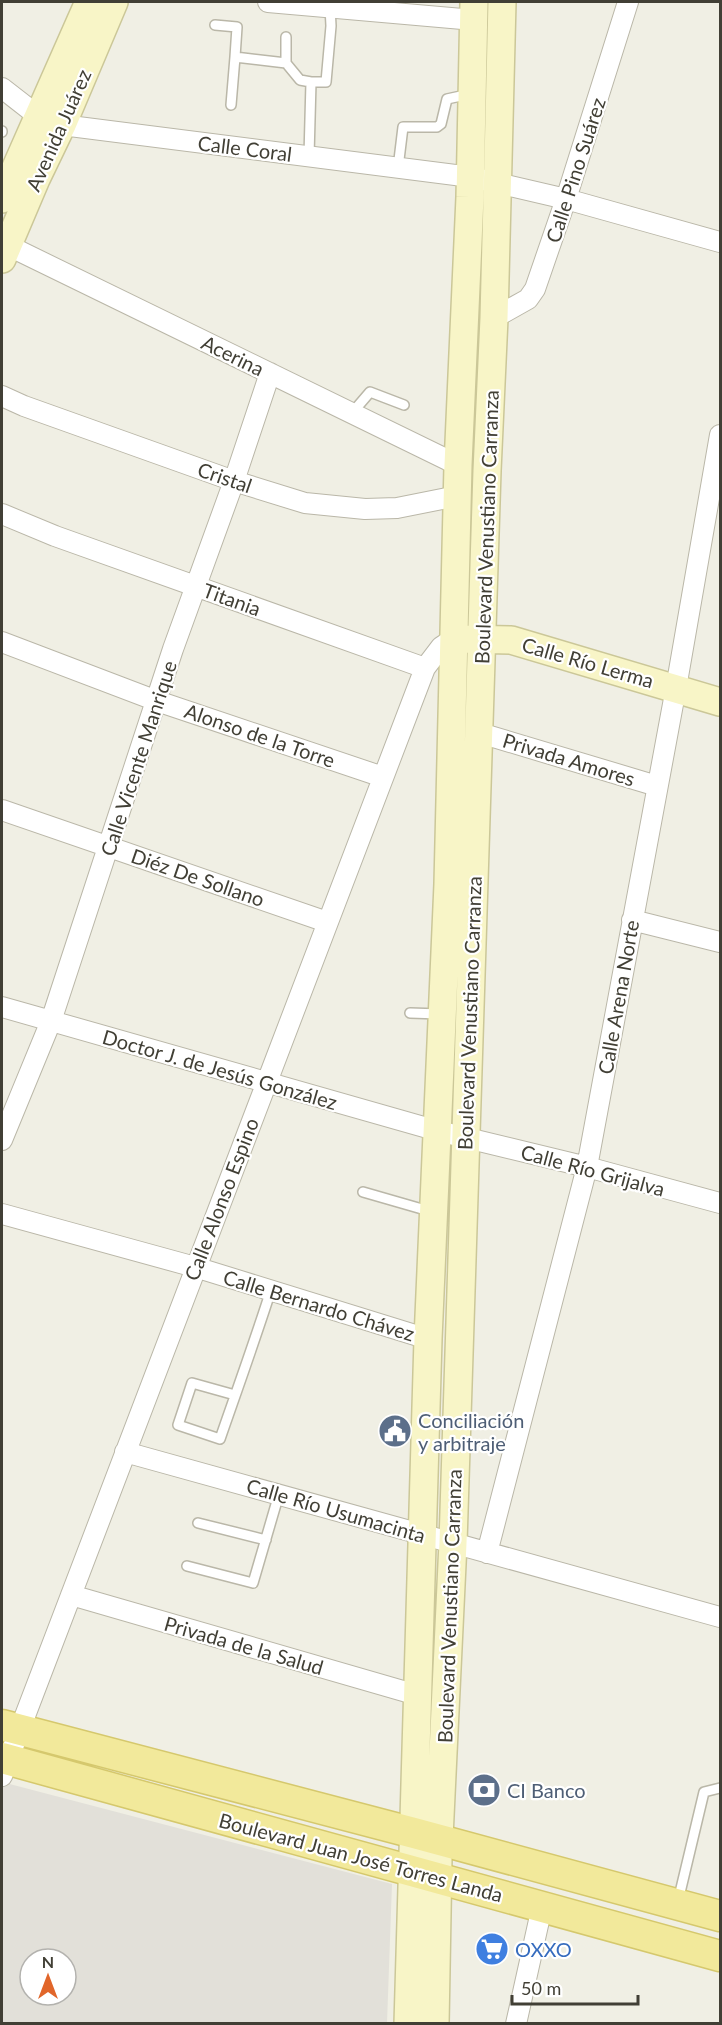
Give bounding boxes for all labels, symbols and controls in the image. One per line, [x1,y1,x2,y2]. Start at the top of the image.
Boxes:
street label: Avenida Juárez [20,65,96,195]
street label: Calle Pino Suárez [540,94,610,246]
street label: Calle Coral [197,130,293,166]
street label: Acerina [198,330,268,380]
street label: Boulevard Venustiano Carranza [469,390,503,664]
street label: Cristal [195,457,255,497]
street label: Titania [200,578,264,620]
street label: Calle Río Lerma [519,632,657,692]
street label: Calle Vicente Manrique [95,657,181,859]
street label: Alonso de la Torre [182,698,338,772]
street label: Privada Amores [500,728,638,790]
street label: Diéz De Sollano [128,843,268,911]
street label: Boulevard Venustiano Carranza [452,876,486,1150]
street label: Calle Arena Norte [593,918,643,1076]
street label: Doctor J. de Jesús González [100,1024,340,1114]
street label: Calle Alonso Espino [179,1114,263,1284]
street label: Calle Río Grijalva [518,1139,668,1201]
street label: Calle Bernardo Chávez [221,1264,417,1346]
place label: Conciliación y arbitraje [418,1408,524,1455]
public building icon: Conciliación y arbitraje [377,1413,413,1449]
street label: Boulevard Venustiano Carranza [432,1469,466,1743]
street label: Calle Río Usumacinta [244,1473,428,1547]
street label: Privada de la Salud [162,1611,326,1679]
bank icon: CI Banco [466,1772,502,1808]
place label: CI Banco [507,1778,586,1802]
street label: Boulevard Juan José Torres Landa [216,1808,506,1906]
supermarket icon: OXXO [474,1931,510,1967]
place label: OXXO [515,1937,572,1961]
north arrow [18,1947,78,2007]
text: N [42,1952,54,1971]
scale bar [512,1968,638,2006]
text: 50 m [521,1977,561,1999]

